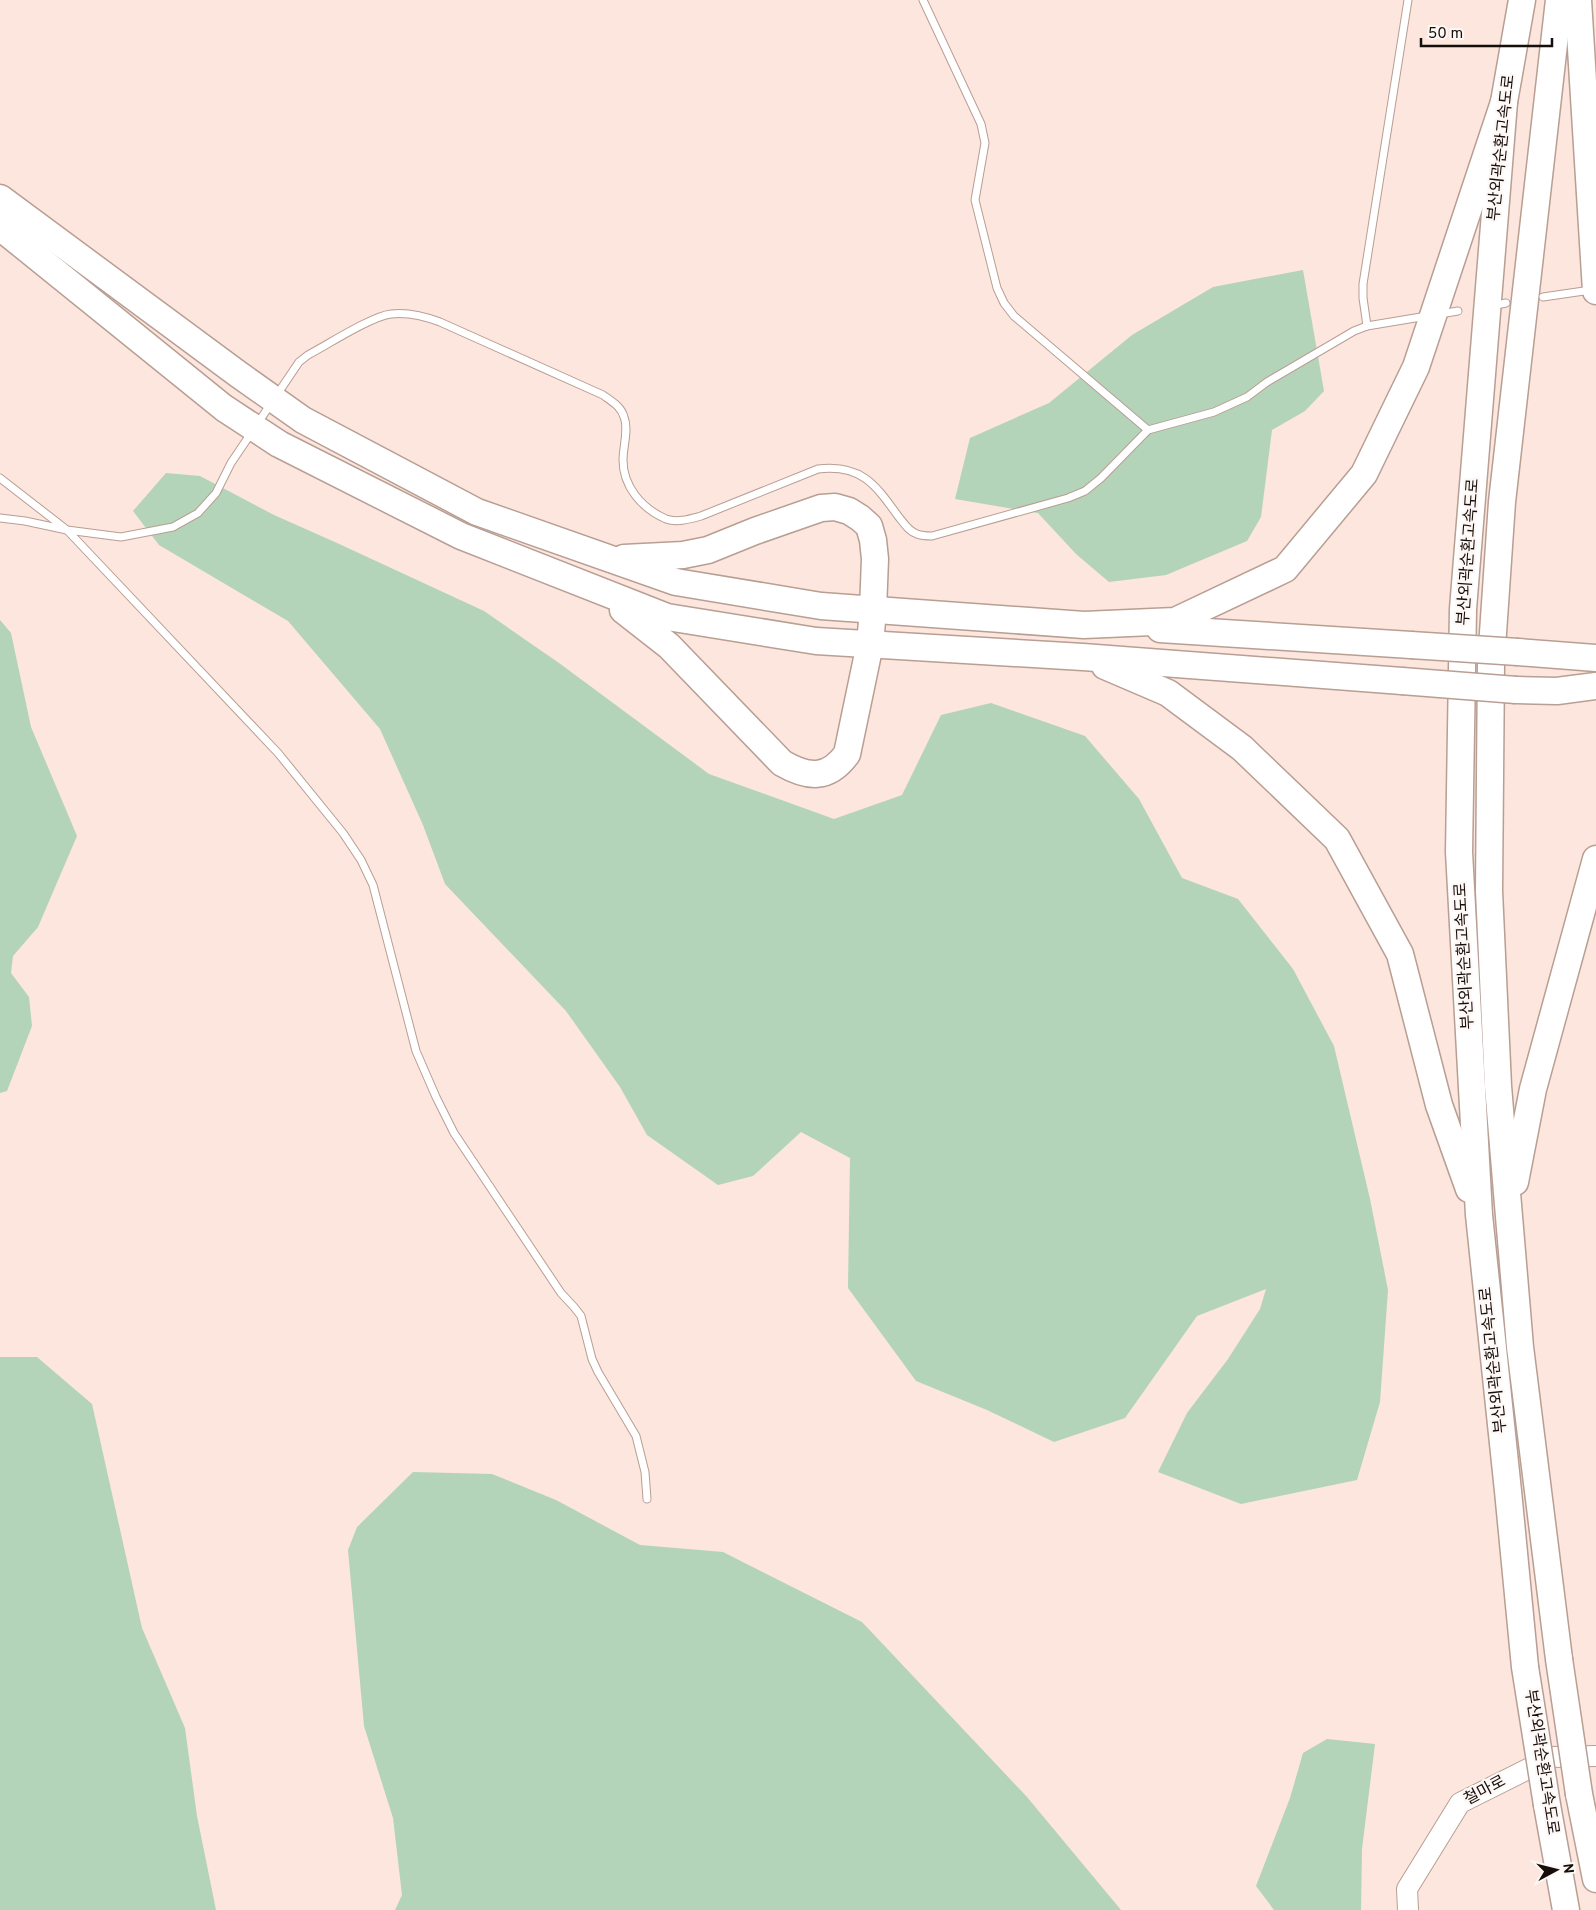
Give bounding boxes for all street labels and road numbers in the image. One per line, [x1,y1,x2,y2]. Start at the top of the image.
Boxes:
street label: 부산외곽순환고속도로 [1484,73,1520,222]
street label: 부산외곽순환고속도로 [1454,478,1484,626]
street label: 부산외곽순환고속도로 [1451,882,1479,1030]
street label: 부산외곽순환고속도로 [1476,1285,1512,1434]
street label: 부산외곽순환고속도로 [1520,1688,1562,1837]
street label: 철마로 [1461,1772,1509,1810]

